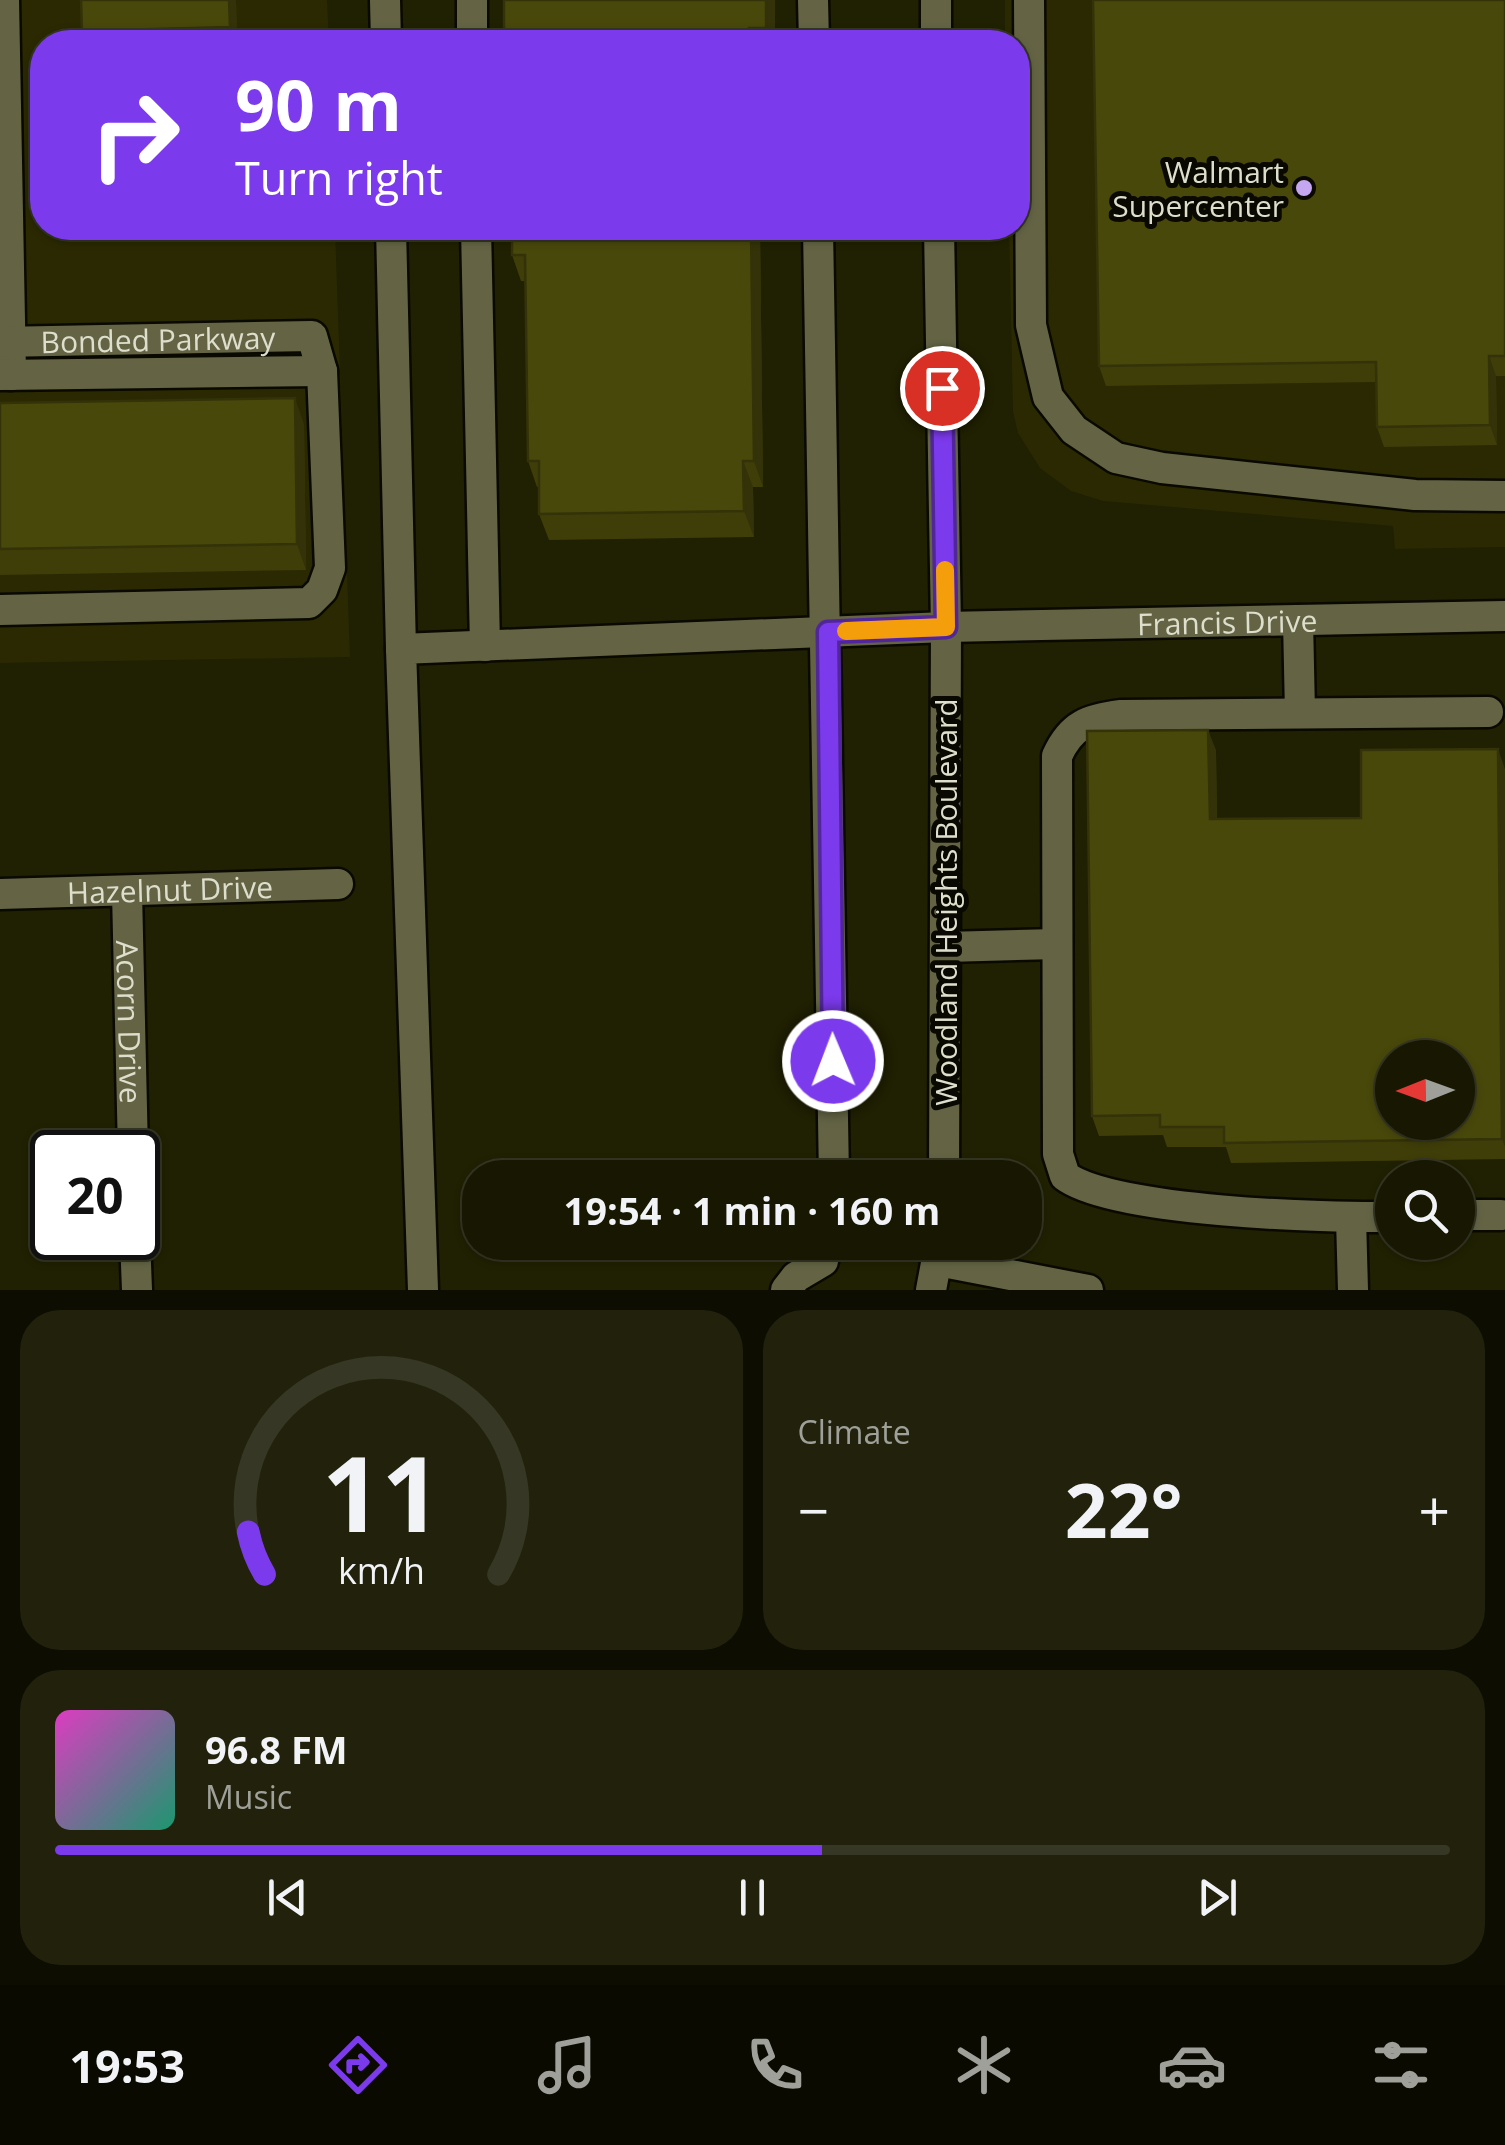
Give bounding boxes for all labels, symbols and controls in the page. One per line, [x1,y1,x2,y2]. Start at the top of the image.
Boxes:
text: 90 m [235,56,402,152]
icon: right [70,70,200,200]
text: Turn right [235,147,443,208]
place label: Walmart Supercenter [1112,151,1284,226]
marker: Walmart Supercenter [1293,177,1315,199]
street label: Bonded Parkway [40,316,277,362]
pin [900,346,985,431]
icon: arrive [915,361,970,416]
street label: Francis Drive [1137,599,1318,644]
street label: Woodland Heights Boulevard [925,698,966,1106]
street label: Hazelnut Drive [66,865,274,913]
street label: Acorn Drive [108,940,152,1104]
position arrow [781,1009,885,1113]
north arrow [1375,1040,1475,1140]
map controls [1375,1040,1475,1260]
speed limit sign: 20 [30,1130,160,1260]
button: search [1375,1160,1475,1260]
text: 19:54 · 1 min · 160 m [564,1184,940,1236]
text: Climate [798,1410,911,1453]
text: 11 [322,1421,441,1562]
text: 22° [1065,1458,1183,1560]
text: − [798,1472,829,1547]
text: + [1419,1472,1450,1547]
text: km/h [338,1546,425,1594]
text: 96.8 FM [205,1723,348,1775]
text: Music [205,1775,292,1818]
icon: previous [260,1870,315,1925]
icon: pause [725,1870,780,1925]
icon: next [1190,1870,1245,1925]
icon: directions [323,2030,393,2100]
icon: music [532,2030,602,2100]
icon: phone [740,2030,810,2100]
icon: climate [949,2030,1019,2100]
icon: car [1157,2030,1227,2100]
icon: filters [1366,2030,1436,2100]
text: 19:53 [69,2035,185,2096]

